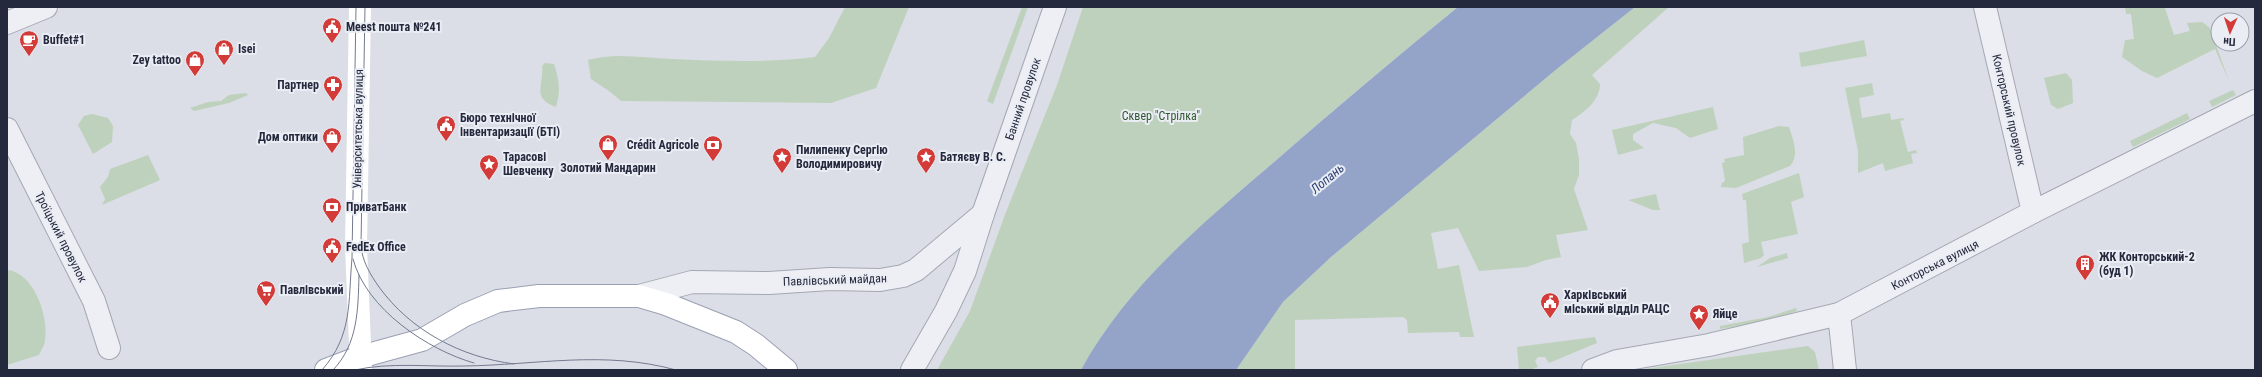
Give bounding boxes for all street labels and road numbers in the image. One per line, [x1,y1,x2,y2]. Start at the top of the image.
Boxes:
street label: Конторський провулок [1989,53,2029,167]
street label: Банний провулок [1002,56,1044,142]
street label: Університетська вулиця [350,69,366,189]
street label: Троїцький провулок [32,189,90,285]
street label: Конторська вулиця [1889,237,1981,293]
street label: Павлівський майдан [783,271,887,289]

